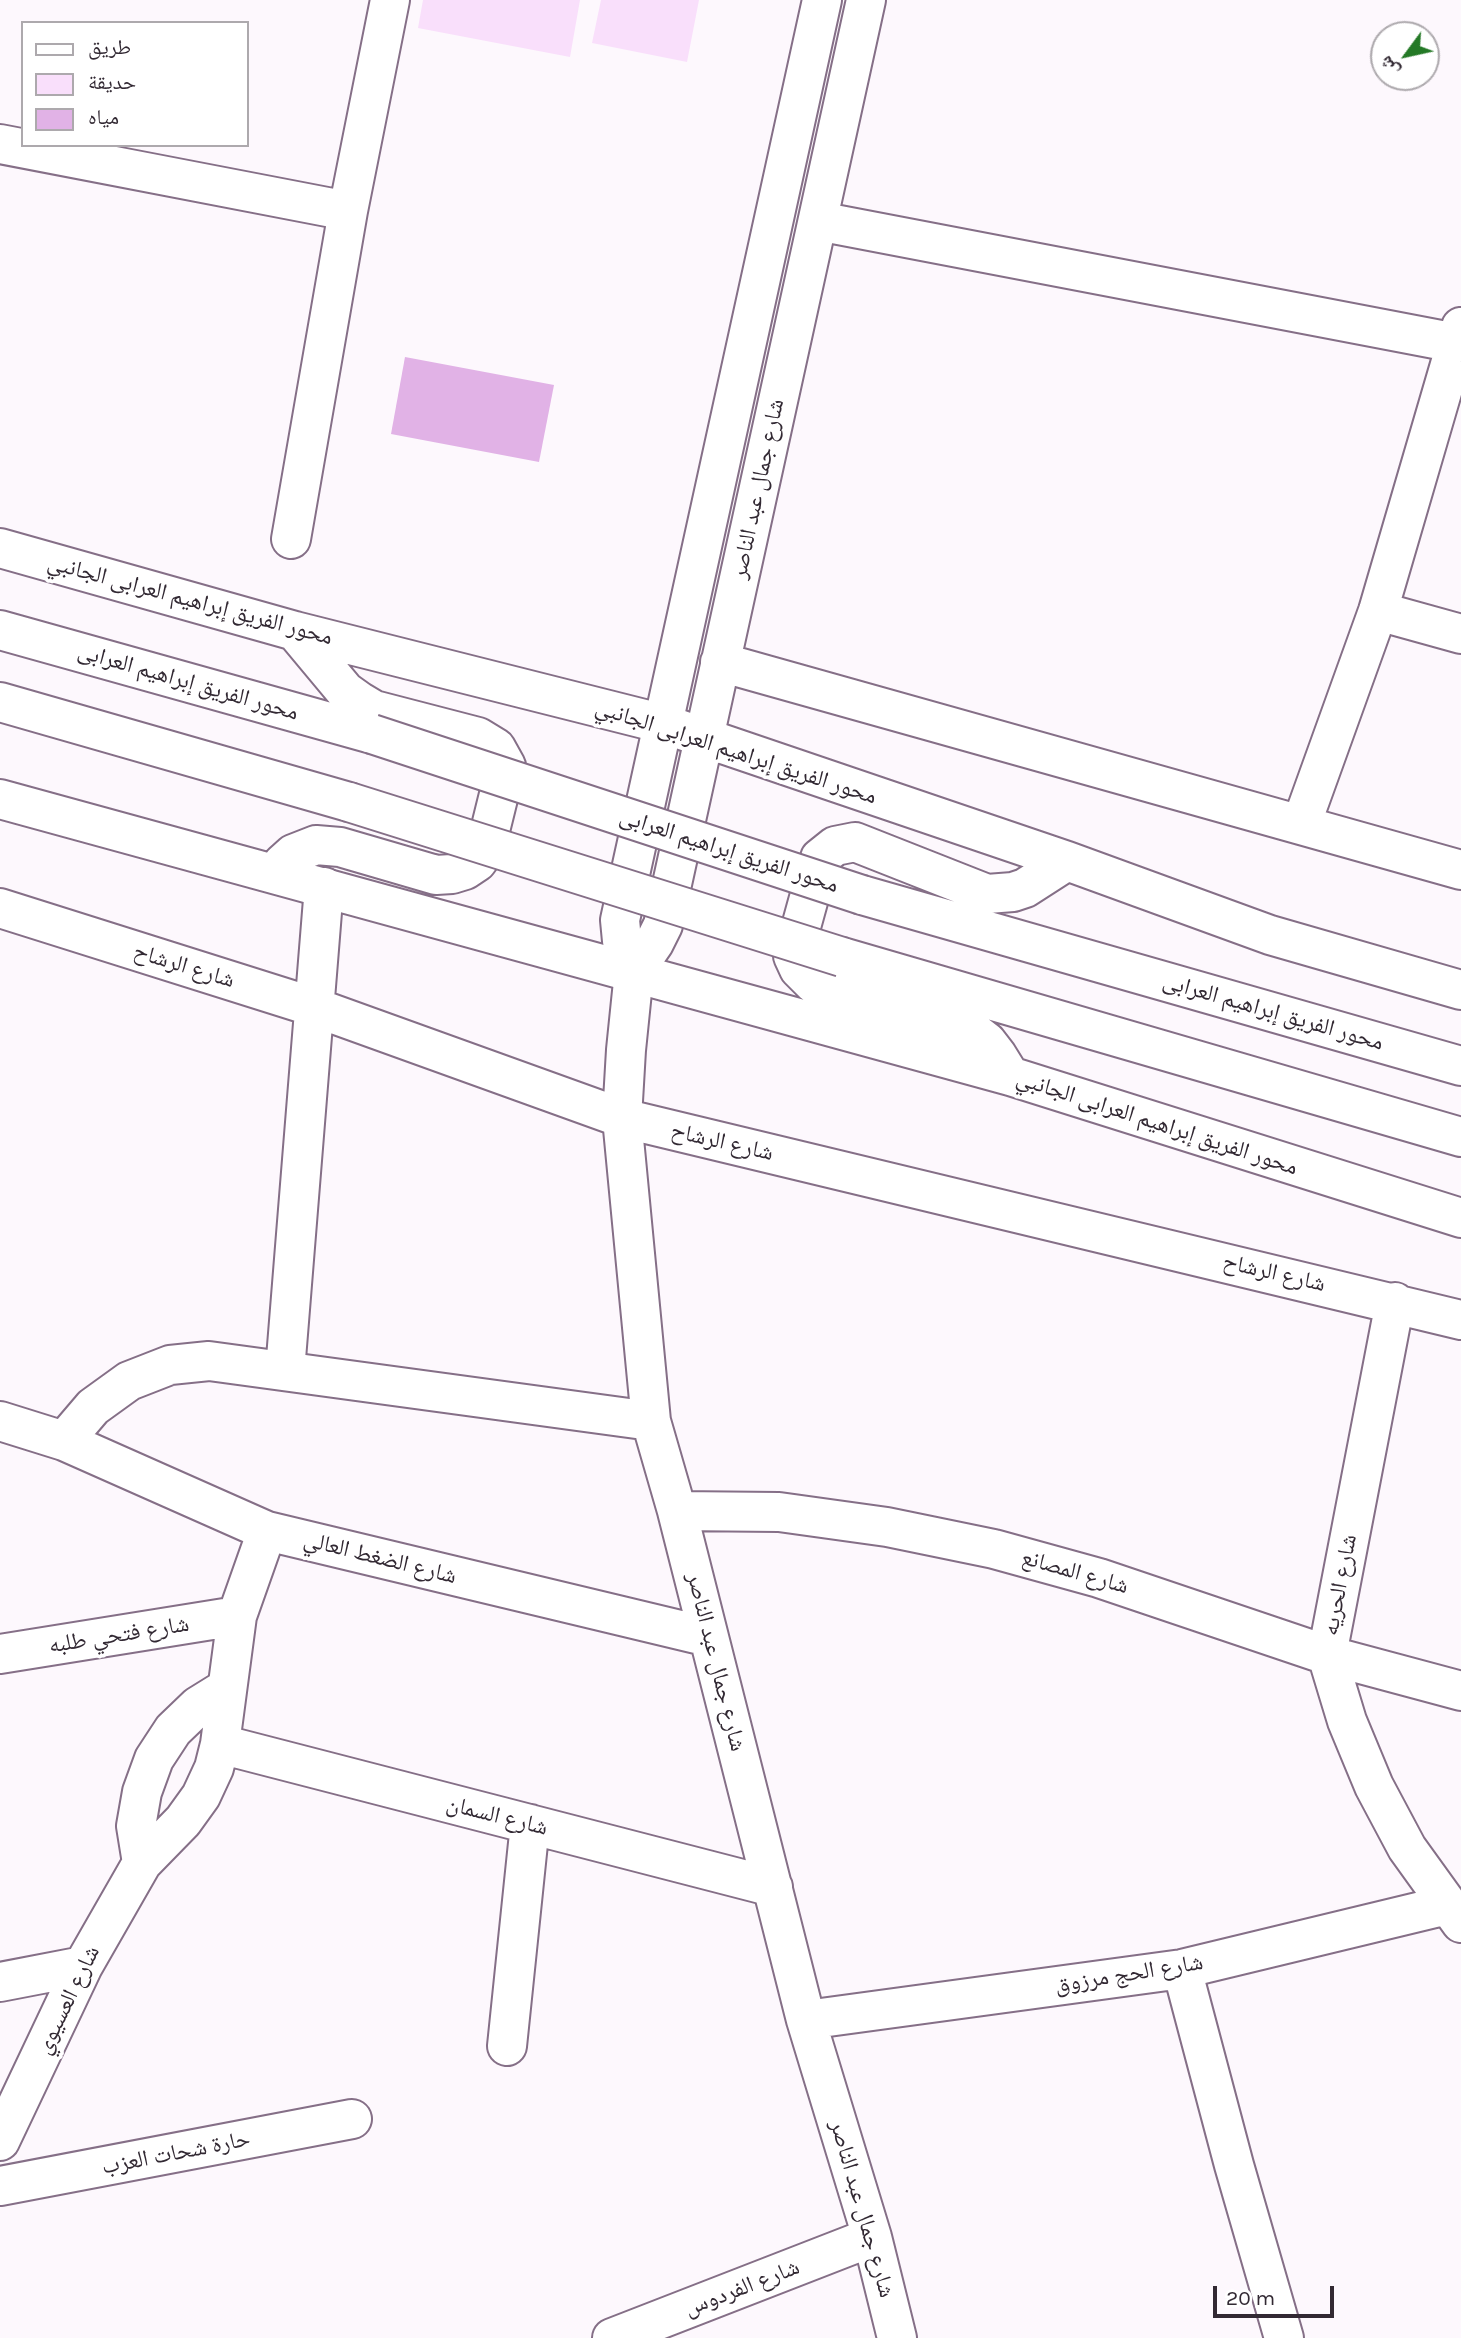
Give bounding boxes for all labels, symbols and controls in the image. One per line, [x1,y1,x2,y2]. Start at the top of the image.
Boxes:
legend [21,21,248,147]
north arrow [1370,21,1440,91]
text: طريق [88,35,131,59]
text: ش [1374,52,1404,81]
text: حديقة [88,70,136,94]
text: مياه [88,105,119,129]
street label: شارع جمال عبد الناصر [725,397,791,581]
street label: محور الفريق إبراهيم العرابى الجانبي [44,549,336,651]
street label: محور الفريق إبراهيم العرابى [74,637,302,727]
street label: محور الفريق إبراهيم العرابى الجانبي [592,693,880,811]
street label: محور الفريق إبراهيم العرابى [616,803,842,899]
street label: شارع الرشاح [130,938,238,994]
street label: محور الفريق إبراهيم العرابى [1159,967,1387,1057]
street label: محور الفريق إبراهيم العرابى الجانبي [1013,1064,1301,1182]
street label: شارع الرشاح [668,1117,776,1167]
street label: شارع الرشاح [1220,1248,1328,1298]
street label: شارع الضغط العالي [301,1526,459,1590]
street label: شارع الحريه [1317,1532,1363,1638]
street label: شارع المصانع [1018,1544,1132,1600]
street label: شارع جمال عبد الناصر [680,1570,752,1754]
street label: شارع فتحي طلبه [47,1610,191,1660]
street label: شارع السمان [443,1790,551,1842]
street label: شارع العسيوي [30,1941,106,2059]
street label: شارع الحج مرزوق [1053,1949,1205,1999]
street label: شارع جمال عبد الناصر [823,2117,901,2301]
street label: حارة شحات العزب [99,2125,253,2181]
street label: شارع الفردوس [680,2253,804,2323]
scale bar [1216,2272,1337,2316]
text: 20 m [1226,2286,1275,2310]

